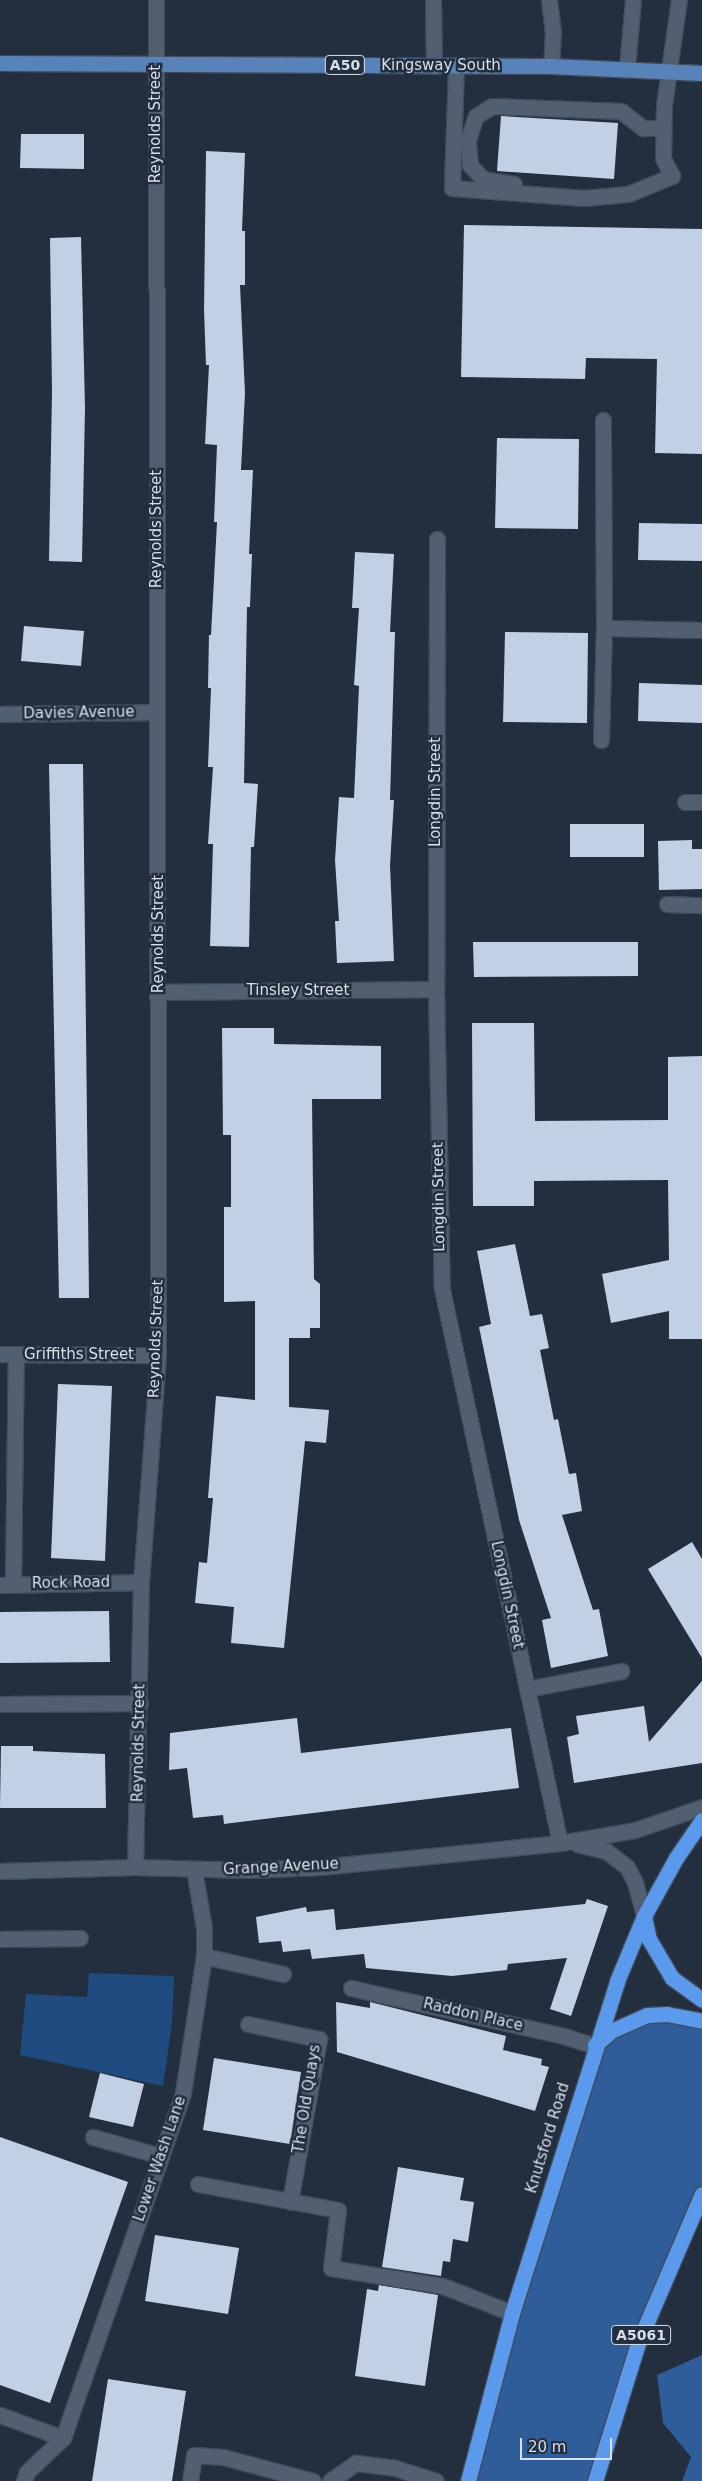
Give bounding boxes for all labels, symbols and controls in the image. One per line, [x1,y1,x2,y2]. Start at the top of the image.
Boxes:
road number: A50 [324,54,366,76]
street label: Kingsway South [381,57,501,75]
street label: Reynolds Street [147,65,165,183]
street label: Reynolds Street [148,470,166,588]
street label: Davies Avenue [23,703,135,723]
street label: Longdin Street [427,737,445,847]
street label: Reynolds Street [150,875,168,993]
street label: Tinsley Street [247,982,349,1000]
street label: Longdin Street [429,1142,449,1252]
street label: Reynolds Street [145,1280,167,1398]
street label: Griffiths Street [24,1346,134,1364]
street label: Longdin Street [487,1539,527,1651]
street label: Rock Road [32,1573,110,1593]
street label: Reynolds Street [129,1684,149,1802]
street label: Grange Avenue [223,1855,339,1879]
street label: Raddon Place [421,1995,525,2035]
street label: The Old Quays [289,2043,325,2155]
street label: Knutsford Road [523,2080,573,2196]
street label: Lower Wash Lane [130,2094,190,2224]
road number: A5061 [611,2324,671,2346]
scale bar [522,2428,614,2460]
text: 20 m [528,2438,566,2456]

